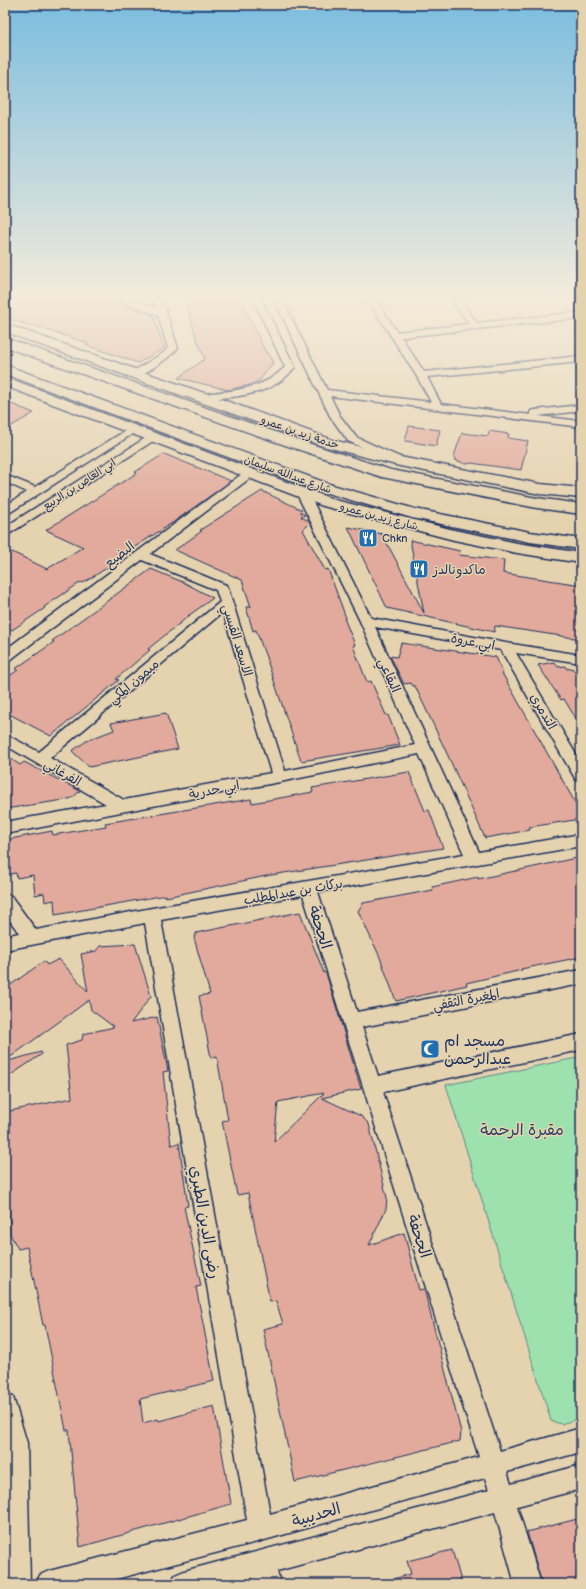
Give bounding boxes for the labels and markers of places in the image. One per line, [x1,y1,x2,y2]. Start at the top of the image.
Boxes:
restaurant icon: Chkn [357,527,379,549]
place label: Chkn [382,532,408,545]
restaurant icon: ماكدونالدز [408,558,430,580]
place label: ماكدونالدز [432,562,486,579]
place label: مسجد ام عبدالرحمن [444,1032,511,1069]
mosque icon: مسجد ام عبدالرحمن [419,1038,441,1060]

